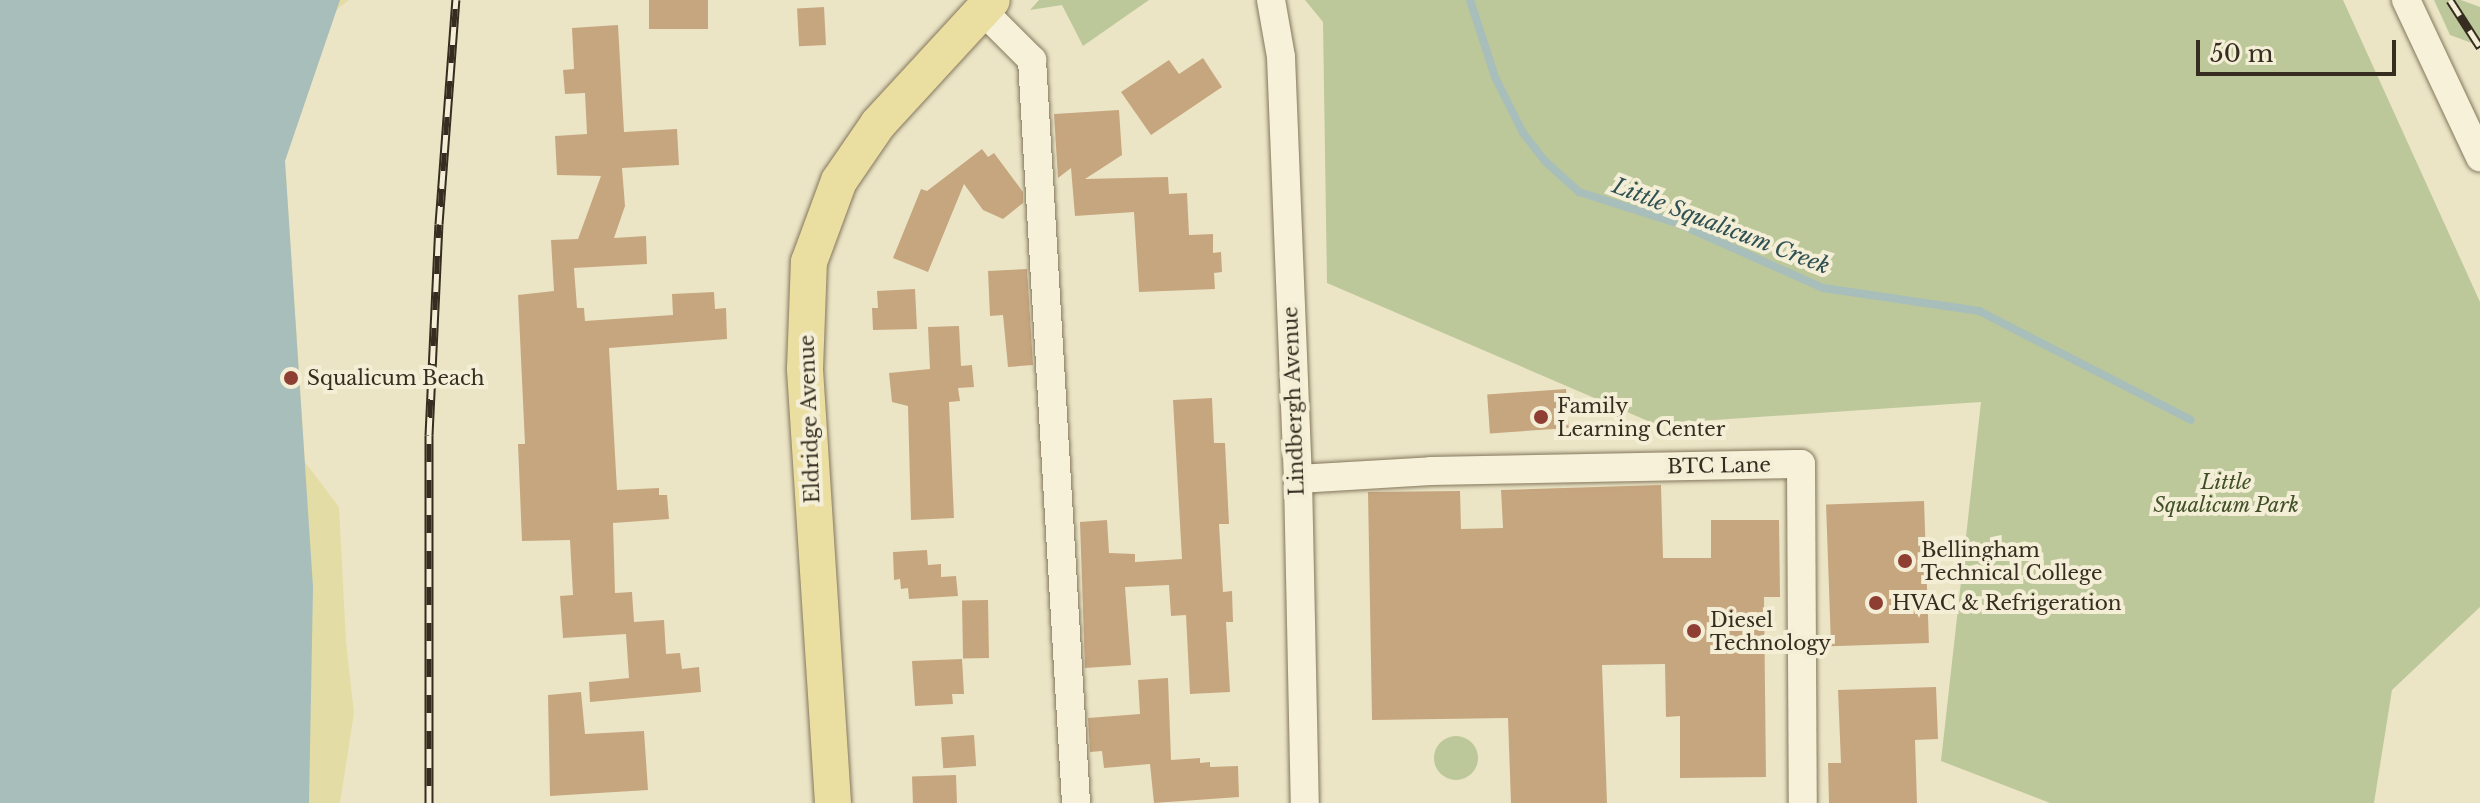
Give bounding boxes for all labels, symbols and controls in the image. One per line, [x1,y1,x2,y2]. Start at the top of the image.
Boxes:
scale bar [2200,24,2400,74]
text: 50 m [2210,39,2273,68]
water label: Little Squalicum Creek [1608,172,1834,280]
street label: Lindbergh Avenue [1279,305,1309,497]
street label: Eldridge Avenue [795,334,825,504]
place label: Squalicum Beach [307,366,484,390]
marker: Squalicum Beach [282,369,300,387]
place label: Family Learning Center [1557,394,1726,441]
marker: Family Learning Center [1532,408,1550,426]
street label: BTC Lane [1667,453,1771,479]
park label: Little Squalicum Park [2153,471,2299,518]
place label: Bellingham Technical College [1921,538,2102,585]
marker: Bellingham Technical College [1896,552,1914,570]
place label: HVAC & Refrigeration [1892,591,2122,615]
marker: HVAC & Refrigeration [1867,594,1885,612]
place label: Diesel Technology [1710,608,1831,655]
marker: Diesel Technology [1685,622,1703,640]

